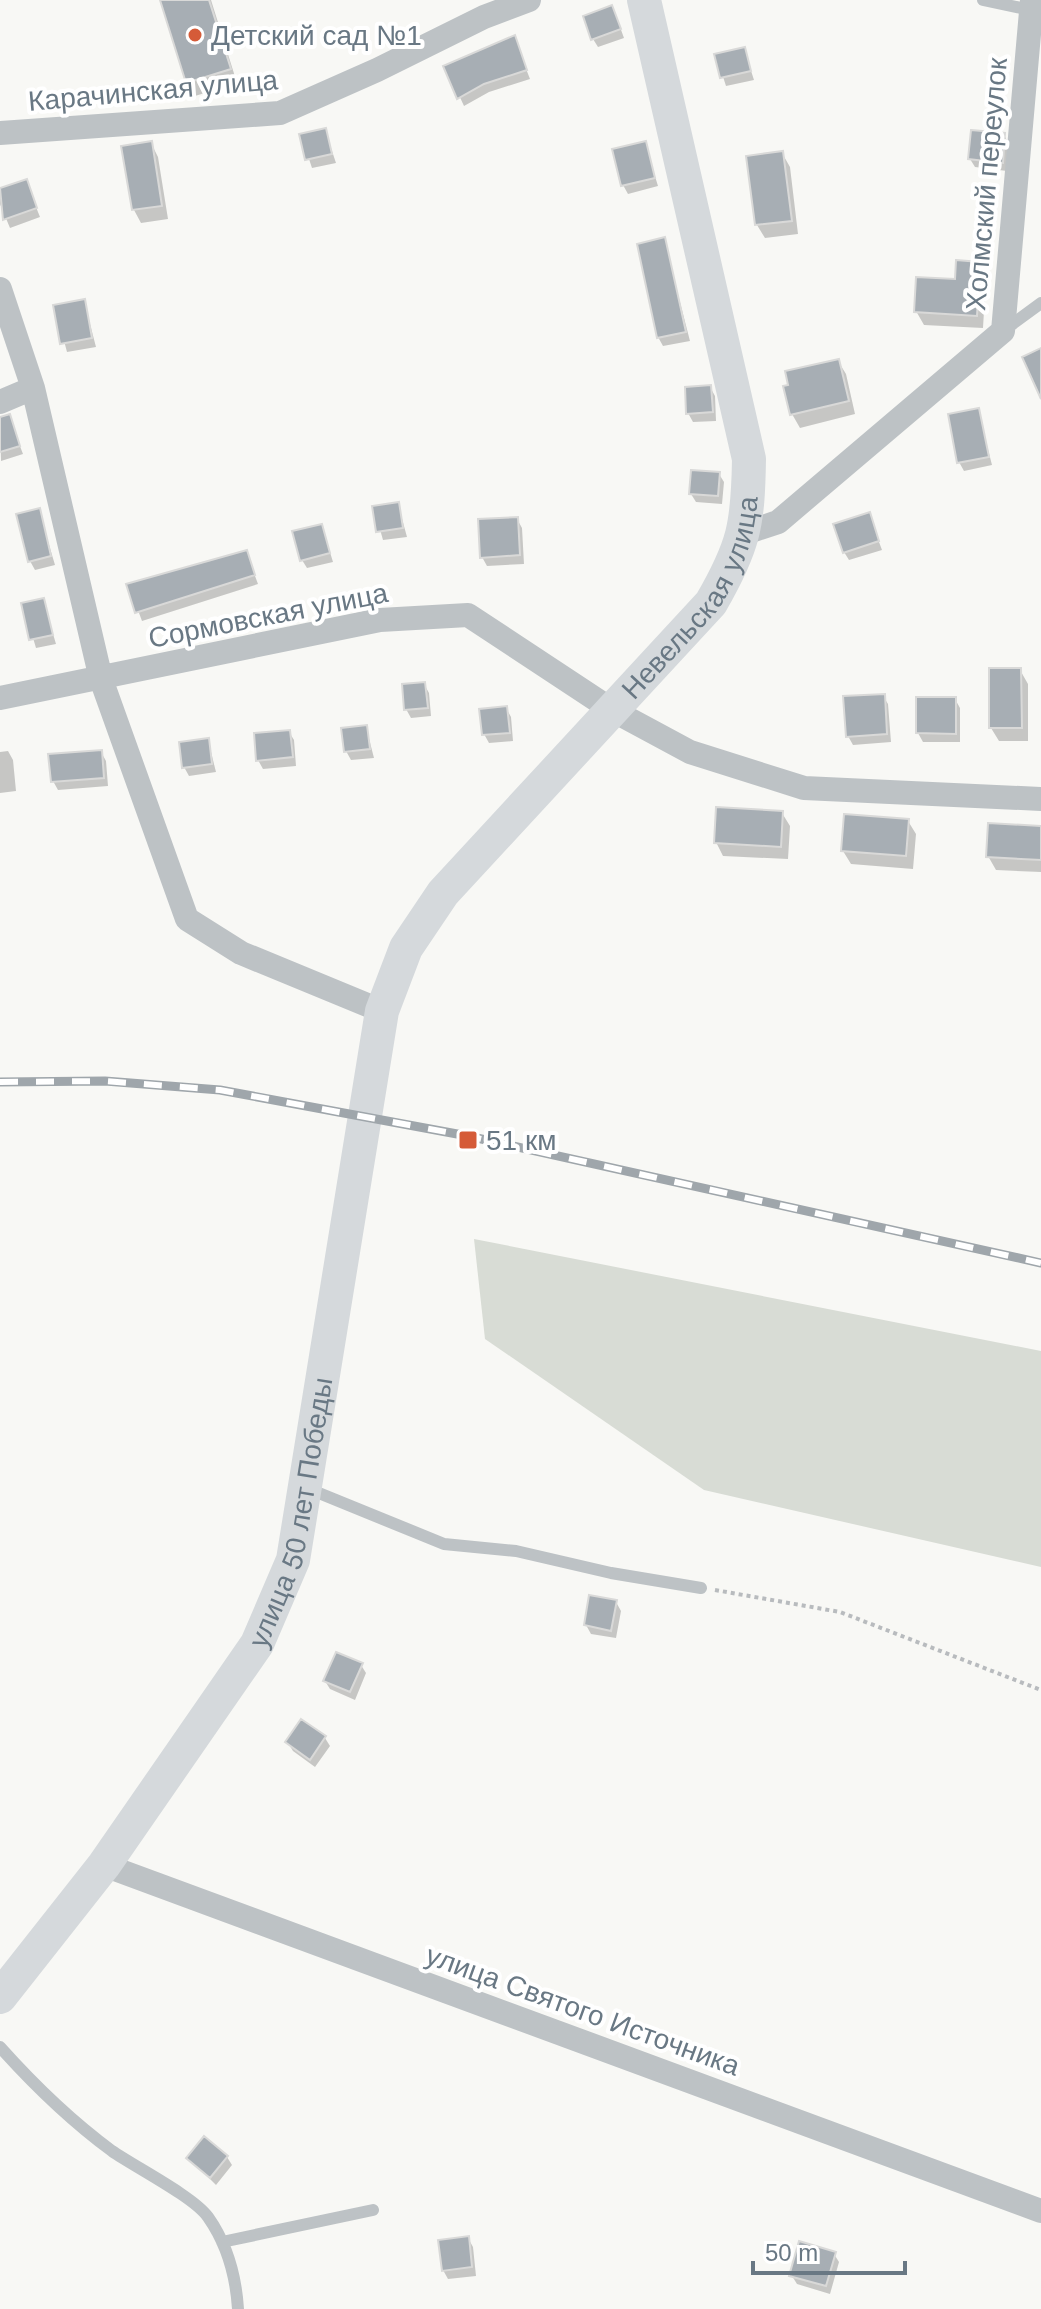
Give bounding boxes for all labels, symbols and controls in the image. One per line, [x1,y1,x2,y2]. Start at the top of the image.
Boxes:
place label: Детский сад №1 [211,20,422,51]
marker: Детский сад №1 [186,26,204,44]
street label: Холмский переулок [960,56,1013,312]
street label: Карачинская улица [27,64,280,117]
street label: Невельская улица [616,494,764,705]
street label: Сормовская улица [146,577,391,654]
place label: 51 км [486,1125,556,1156]
marker: 51 км [457,1129,479,1151]
street label: улица 50 лет Победы [242,1375,338,1652]
street label: улица Святого Источника [422,1939,744,2082]
scale bar [753,2225,905,2275]
text: 50 m [765,2239,818,2266]

